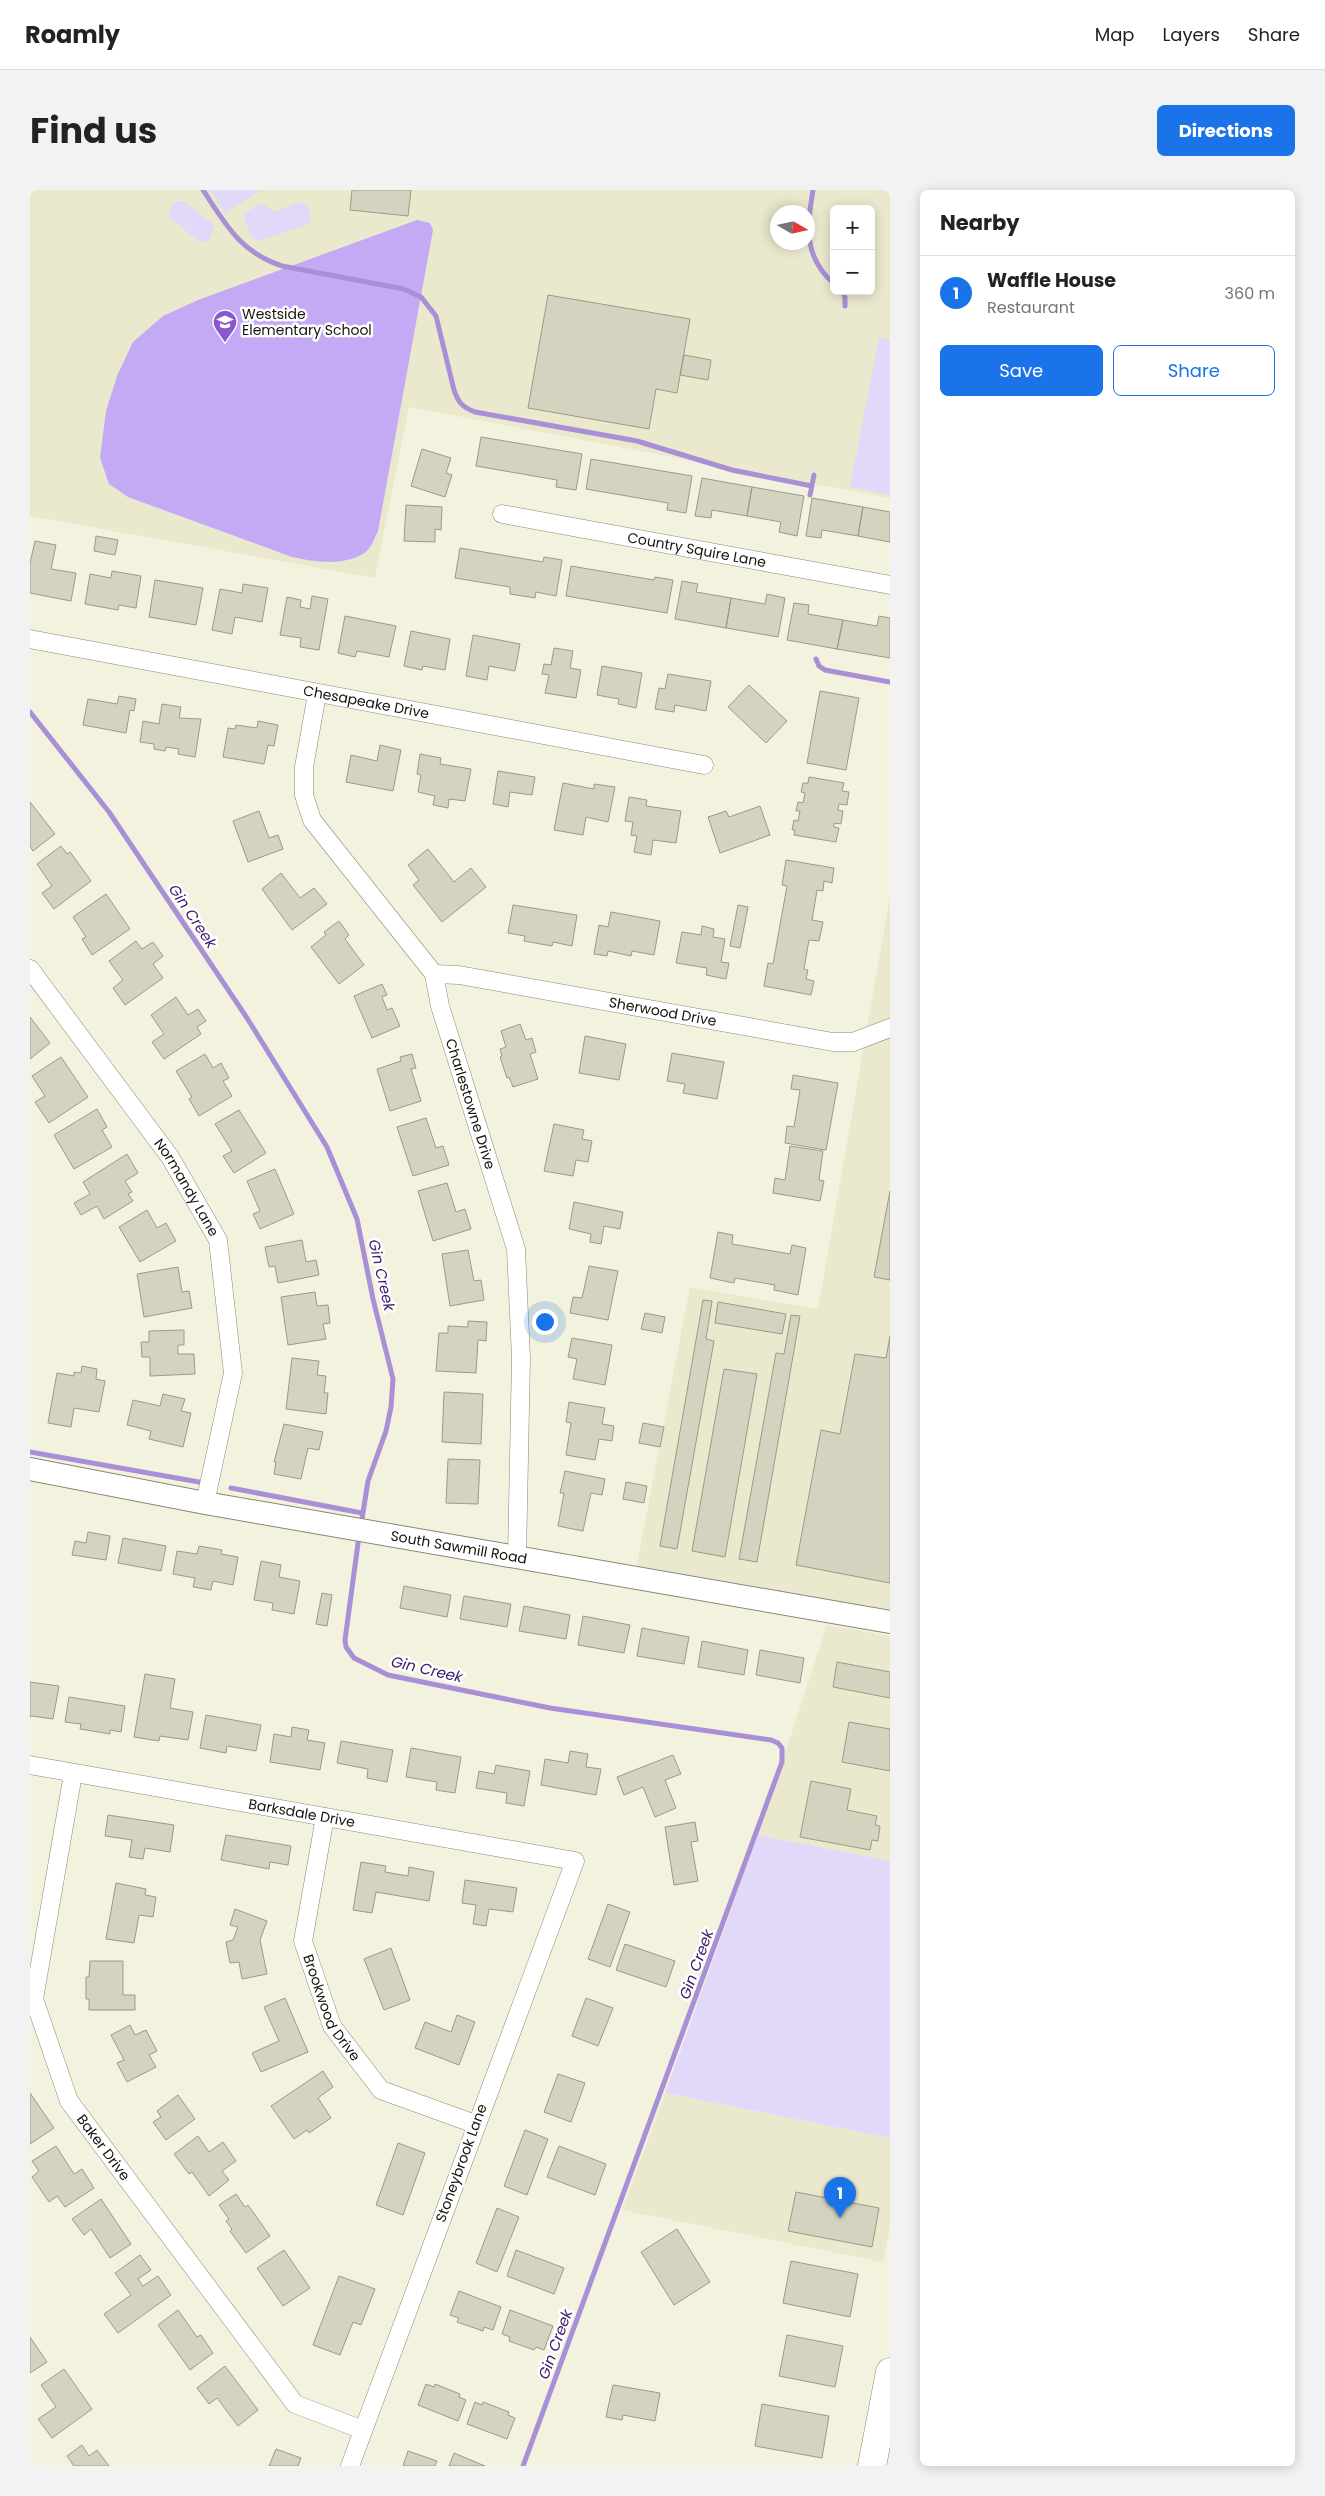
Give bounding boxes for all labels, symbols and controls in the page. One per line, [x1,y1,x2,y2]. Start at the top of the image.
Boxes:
text: Roamly [25,18,120,51]
text: Map [1095,22,1135,47]
text: Layers [1163,22,1220,47]
text: Share [1248,22,1300,47]
button: Directions [1157,105,1295,156]
text: Find us [30,106,157,155]
north arrow [770,205,815,250]
map controls [830,205,875,295]
button: + [830,205,875,250]
text: Nearby [940,208,1020,237]
button: − [830,250,875,295]
text: Waffle House [987,267,1116,294]
text: 1 [953,282,959,305]
text: 360 m [1225,282,1275,305]
text: Restaurant [987,296,1075,319]
place label: Westside Elementary School [242,304,372,340]
school or university icon: Westside Elementary School [212,309,238,343]
button: Save [940,345,1103,396]
button: Share [1113,345,1275,396]
street label: Country Squire Lane [626,527,768,572]
street label: Chesapeake Drive [302,680,431,723]
water label: Gin Creek [164,880,223,953]
street label: Sherwood Drive [607,992,718,1031]
street label: Charlestowne Drive [441,1036,501,1172]
street label: Normandy Lane [149,1134,224,1240]
water label: Gin Creek [364,1237,401,1314]
your location [532,1309,558,1335]
street label: South Sawmill Road [389,1525,529,1569]
water label: Gin Creek [389,1651,466,1688]
street label: Barksdale Drive [247,1794,357,1832]
water label: Gin Creek [674,1925,719,2002]
street label: Brookwood Drive [298,1952,365,2065]
street label: Stoneybrook Lane [430,2101,492,2225]
street label: Baker Drive [72,2110,135,2185]
pin: 1 [824,2177,856,2218]
water label: Gin Creek [533,2305,578,2382]

